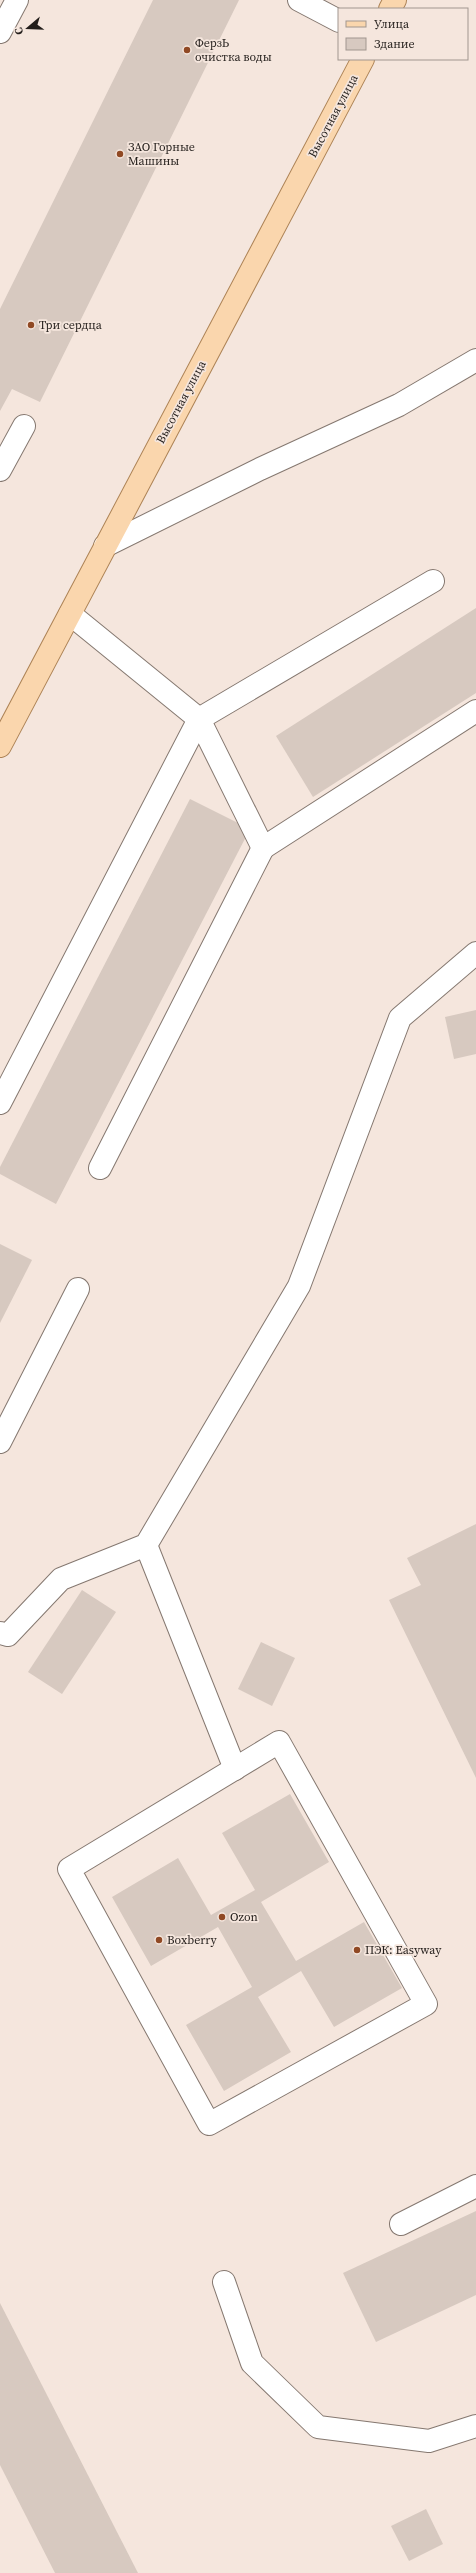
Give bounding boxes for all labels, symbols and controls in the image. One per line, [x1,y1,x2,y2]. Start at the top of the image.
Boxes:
north arrow [8,8,48,48]
legend [338,8,468,60]
text: Улица [374,16,410,32]
text: С [11,25,27,37]
place label: ФерзЬ очистка воды [195,35,272,65]
text: Здание [374,36,415,52]
marker: ФерзЬ очистка воды [182,45,192,55]
street label: Высотная улица [304,71,362,160]
place label: ЗАО Горные Машины [128,139,195,169]
marker: ЗАО Горные Машины [115,149,125,159]
place label: Три сердца [39,317,103,333]
marker: Три сердца [26,320,36,330]
street label: Высотная улица [152,357,210,446]
place label: Ozon [230,1909,258,1925]
marker: Ozon [217,1912,227,1922]
place label: Boxberry [167,1932,218,1948]
marker: Boxberry [154,1935,164,1945]
place label: ПЭК: Easyway [365,1942,442,1958]
marker: ПЭК: Easyway [352,1945,362,1955]

